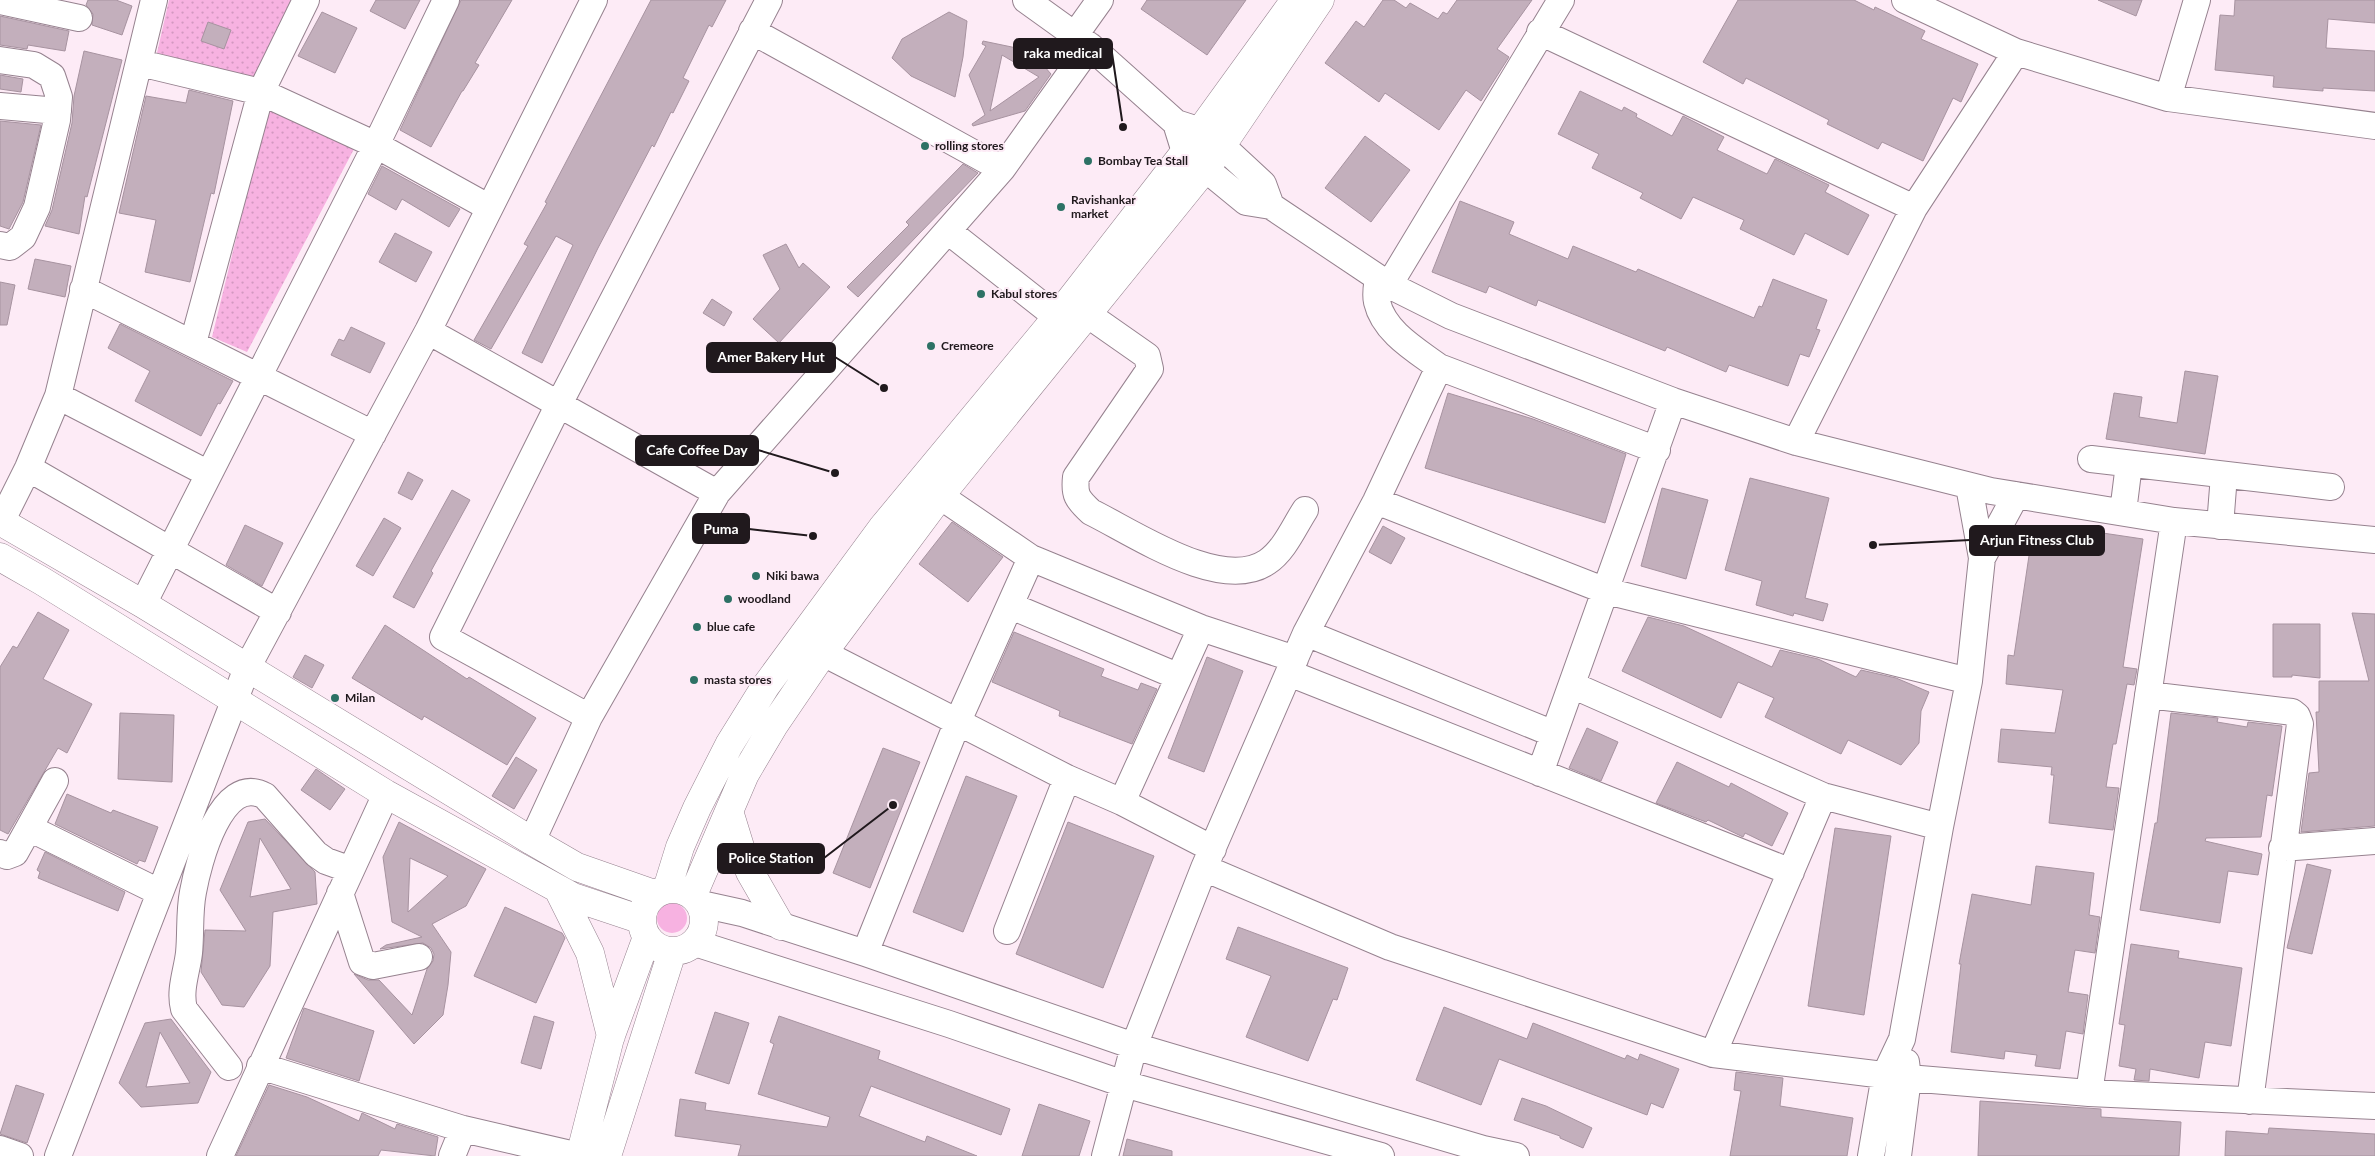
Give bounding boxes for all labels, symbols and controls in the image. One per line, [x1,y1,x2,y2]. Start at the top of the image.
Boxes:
callout: raka medical [1014,39,1112,68]
text: raka medical [1024,44,1102,61]
place label: rolling stores [935,138,1004,153]
marker: rolling stores [919,140,931,152]
place label: Bombay Tea Stall [1098,153,1188,168]
marker: Bombay Tea Stall [1082,155,1094,167]
place label: Ravishankar market [1071,192,1136,221]
marker: Ravishankar market [1055,201,1067,213]
place label: Kabul stores [991,286,1057,301]
marker: Kabul stores [975,288,987,300]
place label: Cremeore [941,338,994,353]
marker: Cremeore [925,340,937,352]
callout: Amer Bakery Hut [707,343,835,372]
text: Amer Bakery Hut [716,348,826,365]
callout: Cafe Coffee Day [636,436,758,465]
text: Cafe Coffee Day [646,441,748,458]
callout: Puma [693,514,749,543]
text: Puma [703,520,739,537]
callout: Arjun Fitness Club [1970,526,2104,555]
text: Arjun Fitness Club [1979,531,2094,548]
place label: Niki bawa [766,568,819,583]
marker: Niki bawa [750,570,762,582]
place label: woodland [738,591,791,606]
marker: woodland [722,593,734,605]
place label: blue cafe [707,619,756,634]
marker: blue cafe [691,621,703,633]
place label: masta stores [704,672,771,687]
marker: masta stores [688,674,700,686]
place label: Milan [345,690,375,705]
marker: Milan [329,692,341,704]
callout: Police Station [718,844,824,873]
text: Police Station [728,849,814,866]

